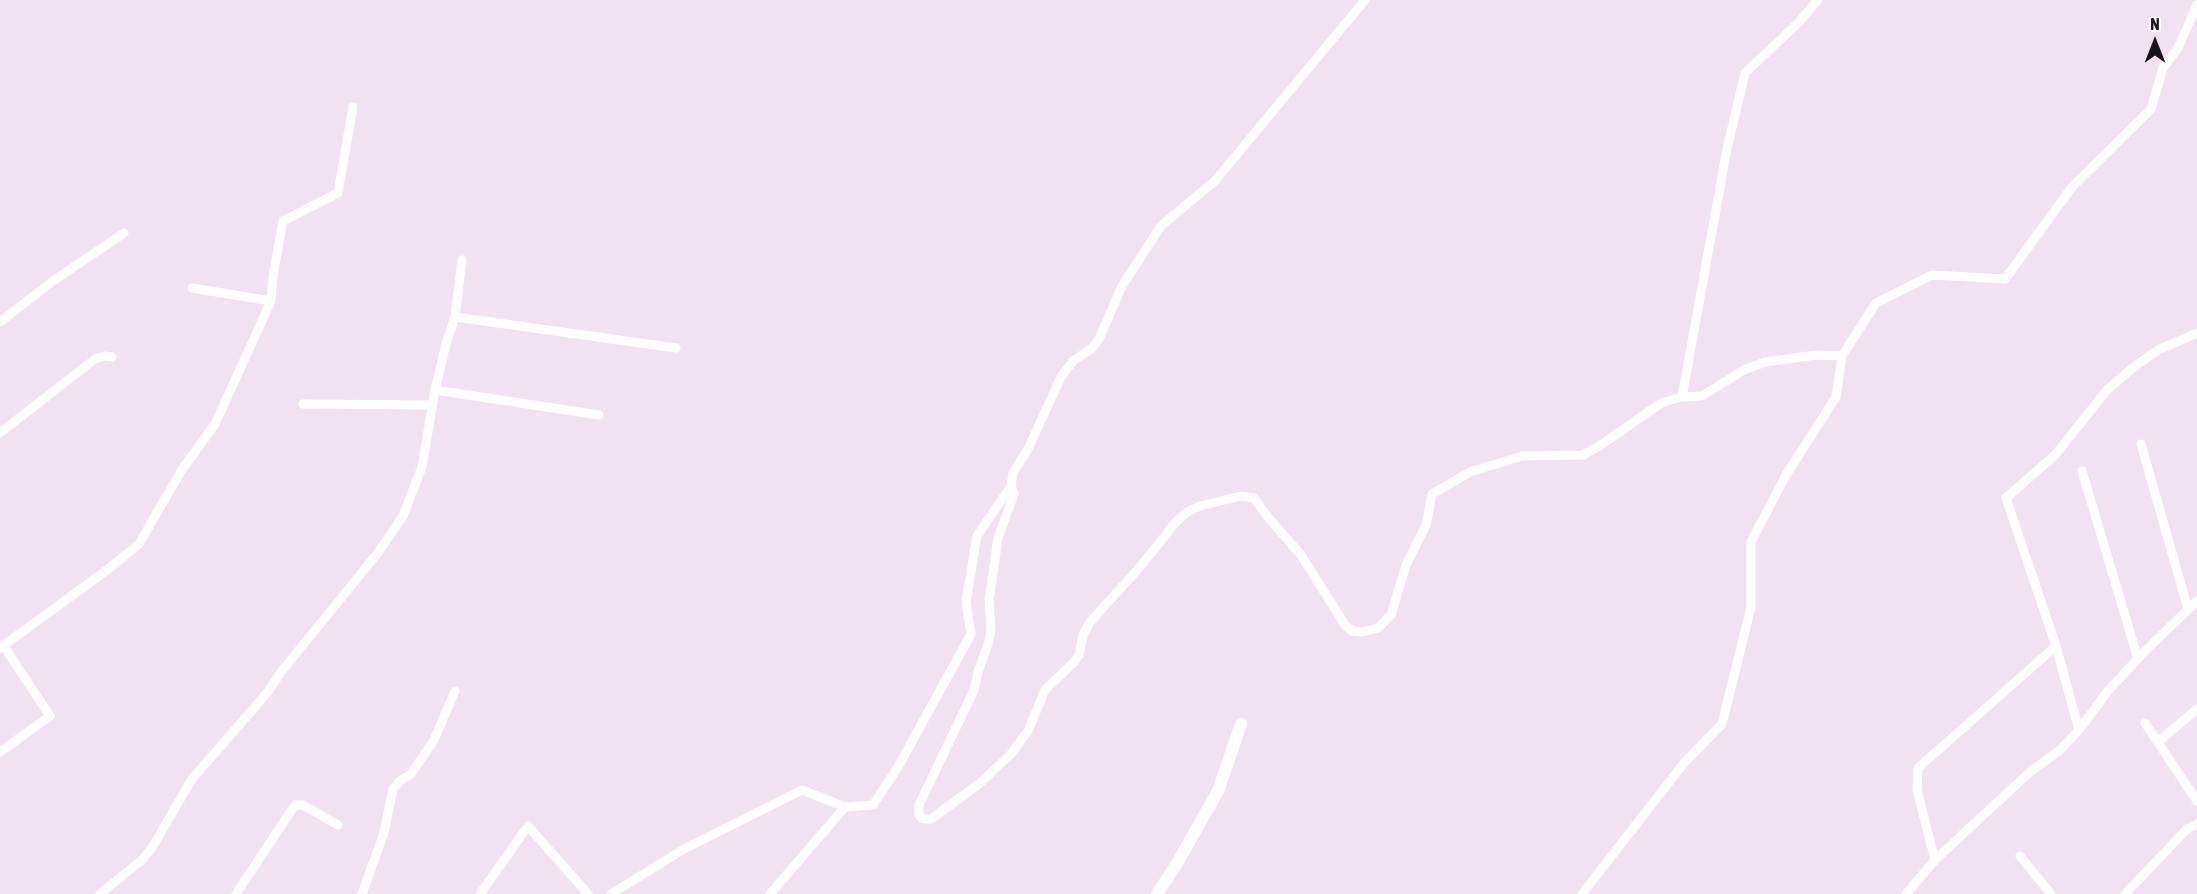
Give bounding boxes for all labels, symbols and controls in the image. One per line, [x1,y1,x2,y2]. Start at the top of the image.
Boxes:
north arrow [2125,12,2185,72]
text: N [2150,15,2160,33]

